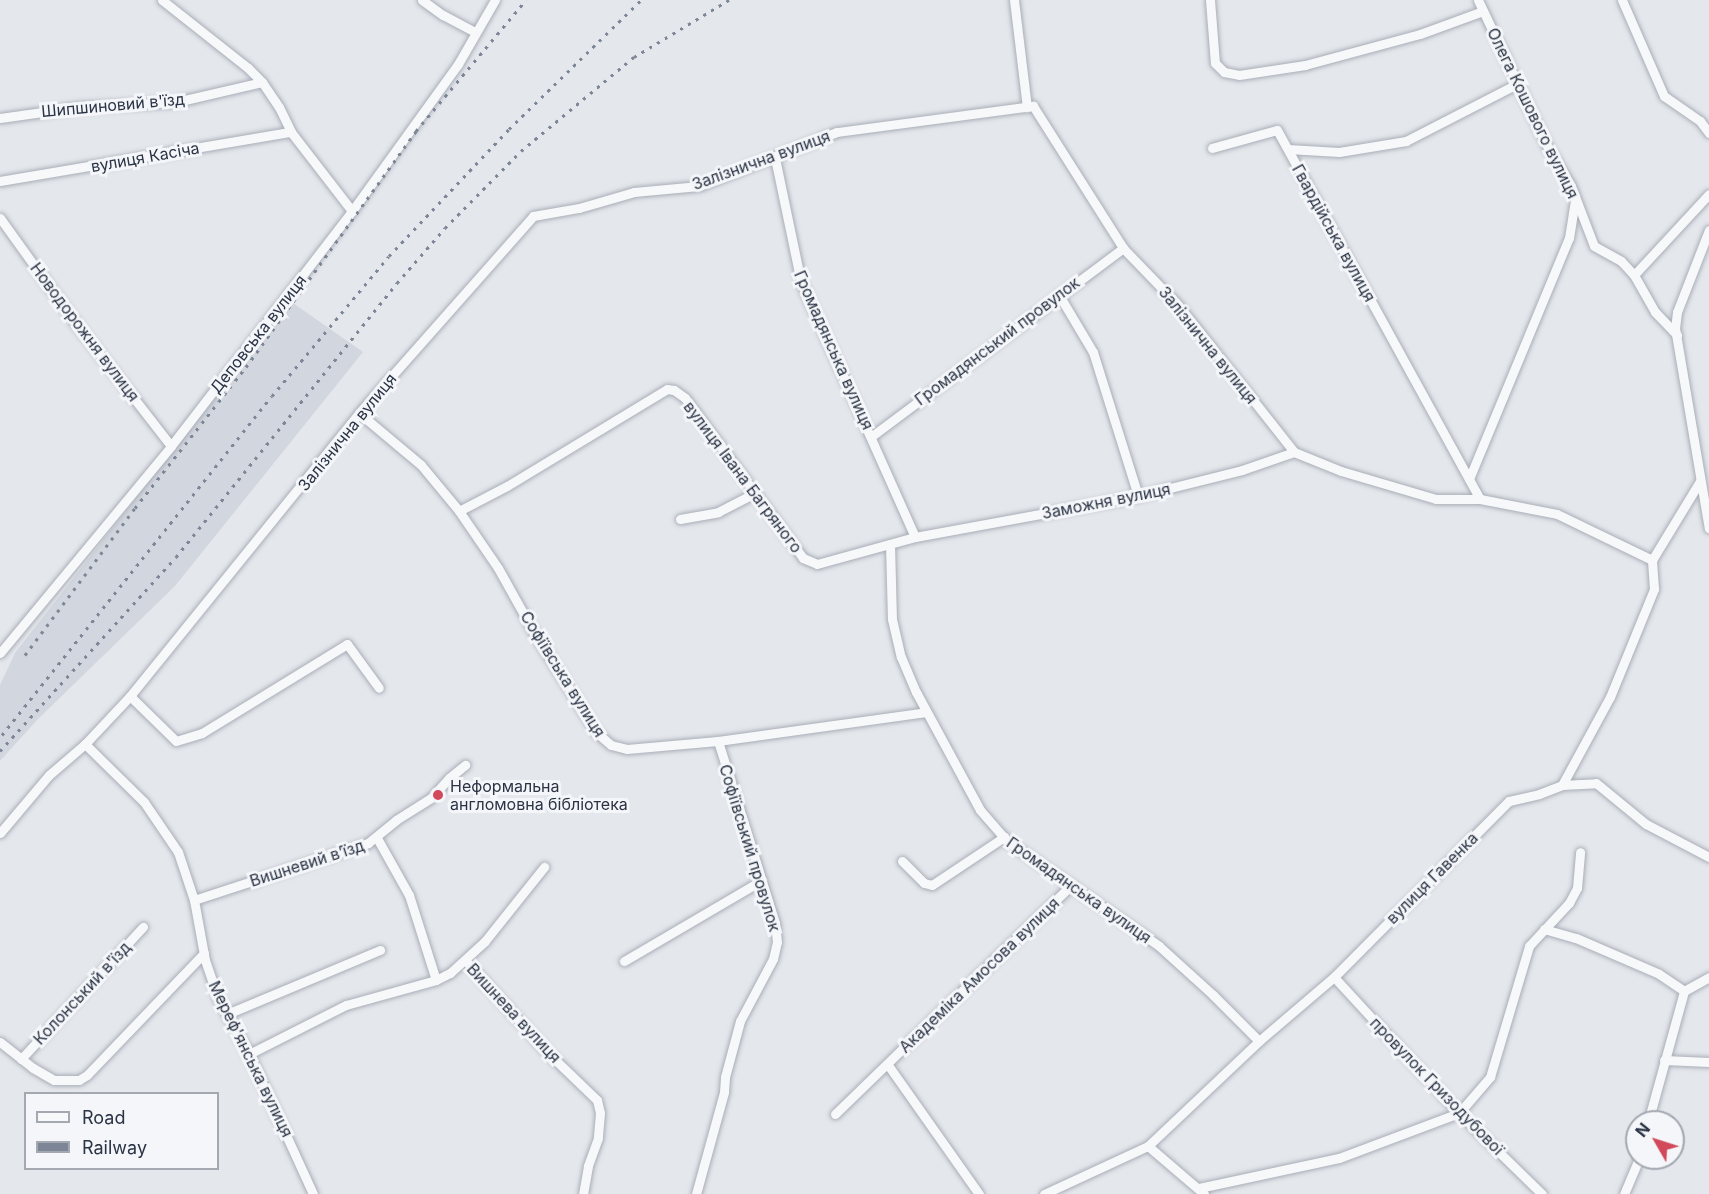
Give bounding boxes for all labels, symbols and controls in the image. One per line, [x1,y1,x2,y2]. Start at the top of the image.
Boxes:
street label: Олега Кошового вулиця [1483,25,1583,201]
street label: Шипшиновий в'їзд [40,89,186,121]
street label: Залізнична вулиця [689,126,833,194]
street label: вулиця Касіча [89,138,201,176]
street label: Гвардійська вулиця [1288,161,1380,305]
street label: Новодорожня вулиця [26,259,144,405]
street label: Громадянська вулиця [790,268,878,432]
street label: Деповська вулиця [206,271,310,397]
street label: Громадянський провулок [911,273,1083,409]
street label: Залізнична вулиця [1155,282,1261,408]
street label: Залізнична вулиця [294,369,400,495]
street label: вулиця Івана Багряного [680,397,806,557]
street label: Заможня вулиця [1040,479,1172,523]
street label: Софіївська вулиця [516,607,610,741]
street label: Софіївський провулок [715,762,785,934]
place label: Неформальна англомовна бібліотека [450,776,628,814]
marker: Неформальна англомовна бібліотека [431,788,445,802]
street label: вулиця Гавенка [1382,828,1482,928]
street label: Громадянська вулиця [1003,833,1155,947]
street label: Вишневий в’їзд [247,835,367,891]
street label: Академіка Амосова вулиця [895,893,1063,1057]
street label: Колонський в'їзд [29,938,135,1048]
street label: Вишнева вулиця [463,959,565,1067]
street label: Мереф'янська вулиця [205,978,297,1140]
street label: провулок Гризодубової [1366,1013,1508,1159]
legend [24,1092,219,1170]
text: Road [82,1107,125,1128]
north arrow [1625,1110,1685,1170]
text: N [1631,1119,1654,1141]
text: Railway [82,1137,147,1158]

